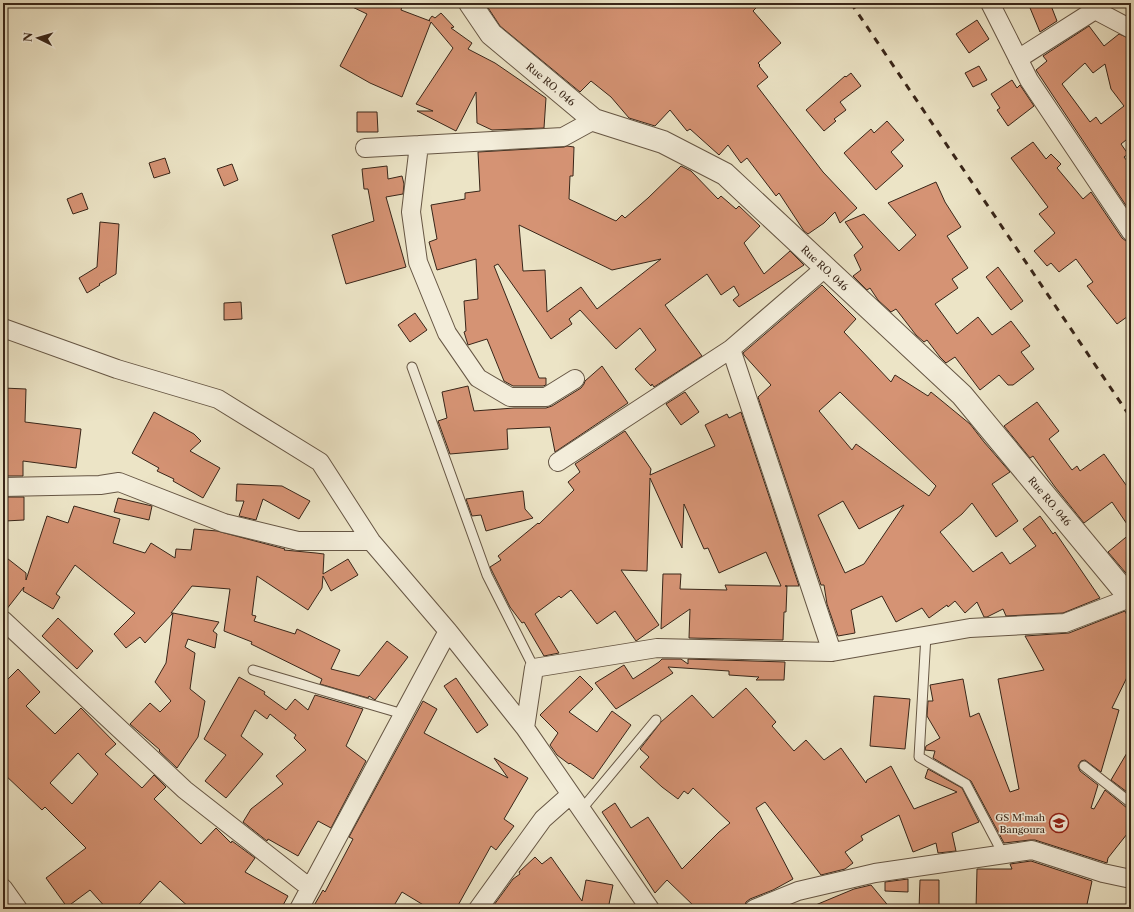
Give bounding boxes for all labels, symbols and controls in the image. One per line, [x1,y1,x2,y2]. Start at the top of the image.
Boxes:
north arrow [18,18,58,58]
text: N [21,31,35,43]
street label: Rue RO. 046 [523,60,578,109]
street label: Rue RO. 046 [798,243,851,294]
street label: Rue RO. 046 [1025,474,1074,529]
place label: GS M'mah Bangoura [995,811,1046,836]
school or university icon: GS M'mah Bangoura [1048,812,1070,834]

